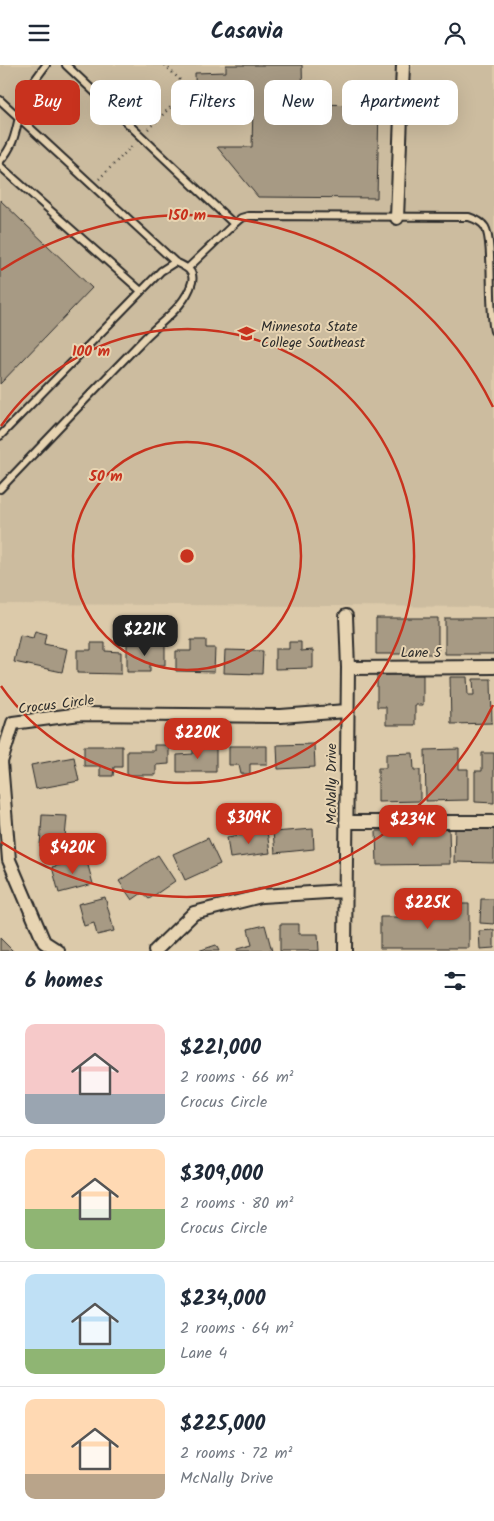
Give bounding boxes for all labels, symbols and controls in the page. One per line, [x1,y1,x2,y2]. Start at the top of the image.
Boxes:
text: Casavia [211,15,283,50]
icon: menu [25,19,53,47]
icon: person [441,19,469,47]
chip: Buy [15,80,80,125]
chip: Rent [90,80,161,125]
chip: Filters [171,80,254,125]
chip: New [264,80,332,125]
chip: Apartment [342,80,458,125]
text: 150 m [168,204,206,228]
place label: Minnesota State College Southeast [261,316,366,354]
school or university icon: Minnesota State College Southeast [237,324,257,344]
text: 100 m [72,340,110,364]
text: 50 m [88,465,123,489]
centre of rings [178,547,196,565]
pin: $221K [110,615,180,657]
text: $221K [124,618,166,643]
street label: Lane 5 [400,642,443,664]
street label: Crocus Circle [17,689,96,721]
pin: $220K [163,717,233,760]
text: $220K [175,721,221,746]
street label: McNally Drive [321,743,343,825]
pin: $309K [214,803,284,845]
pin: $234K [378,805,448,847]
text: $309K [227,806,271,831]
text: $234K [390,808,436,833]
pin: $420K [38,833,108,875]
text: $420K [50,836,96,861]
pin: $225K [393,887,463,930]
text: $225K [405,891,451,916]
text: 6 homes [25,965,103,998]
icon: filters [441,967,469,995]
text: $221,000 [180,1032,261,1065]
icon: home [65,1044,125,1104]
text: 2 rooms · 66 m² [180,1065,294,1090]
text: Crocus Circle [180,1090,267,1115]
text: $309,000 [180,1158,263,1191]
icon: home [65,1169,125,1229]
text: 2 rooms · 80 m² [180,1191,293,1216]
text: Crocus Circle [180,1216,267,1241]
text: $234,000 [180,1283,265,1316]
icon: home [65,1294,125,1354]
text: 2 rooms · 64 m² [180,1316,293,1341]
text: Lane 4 [180,1341,227,1366]
text: $225,000 [180,1408,265,1441]
icon: home [65,1419,125,1479]
text: 2 rooms · 72 m² [180,1441,292,1466]
text: McNally Drive [180,1466,273,1491]

